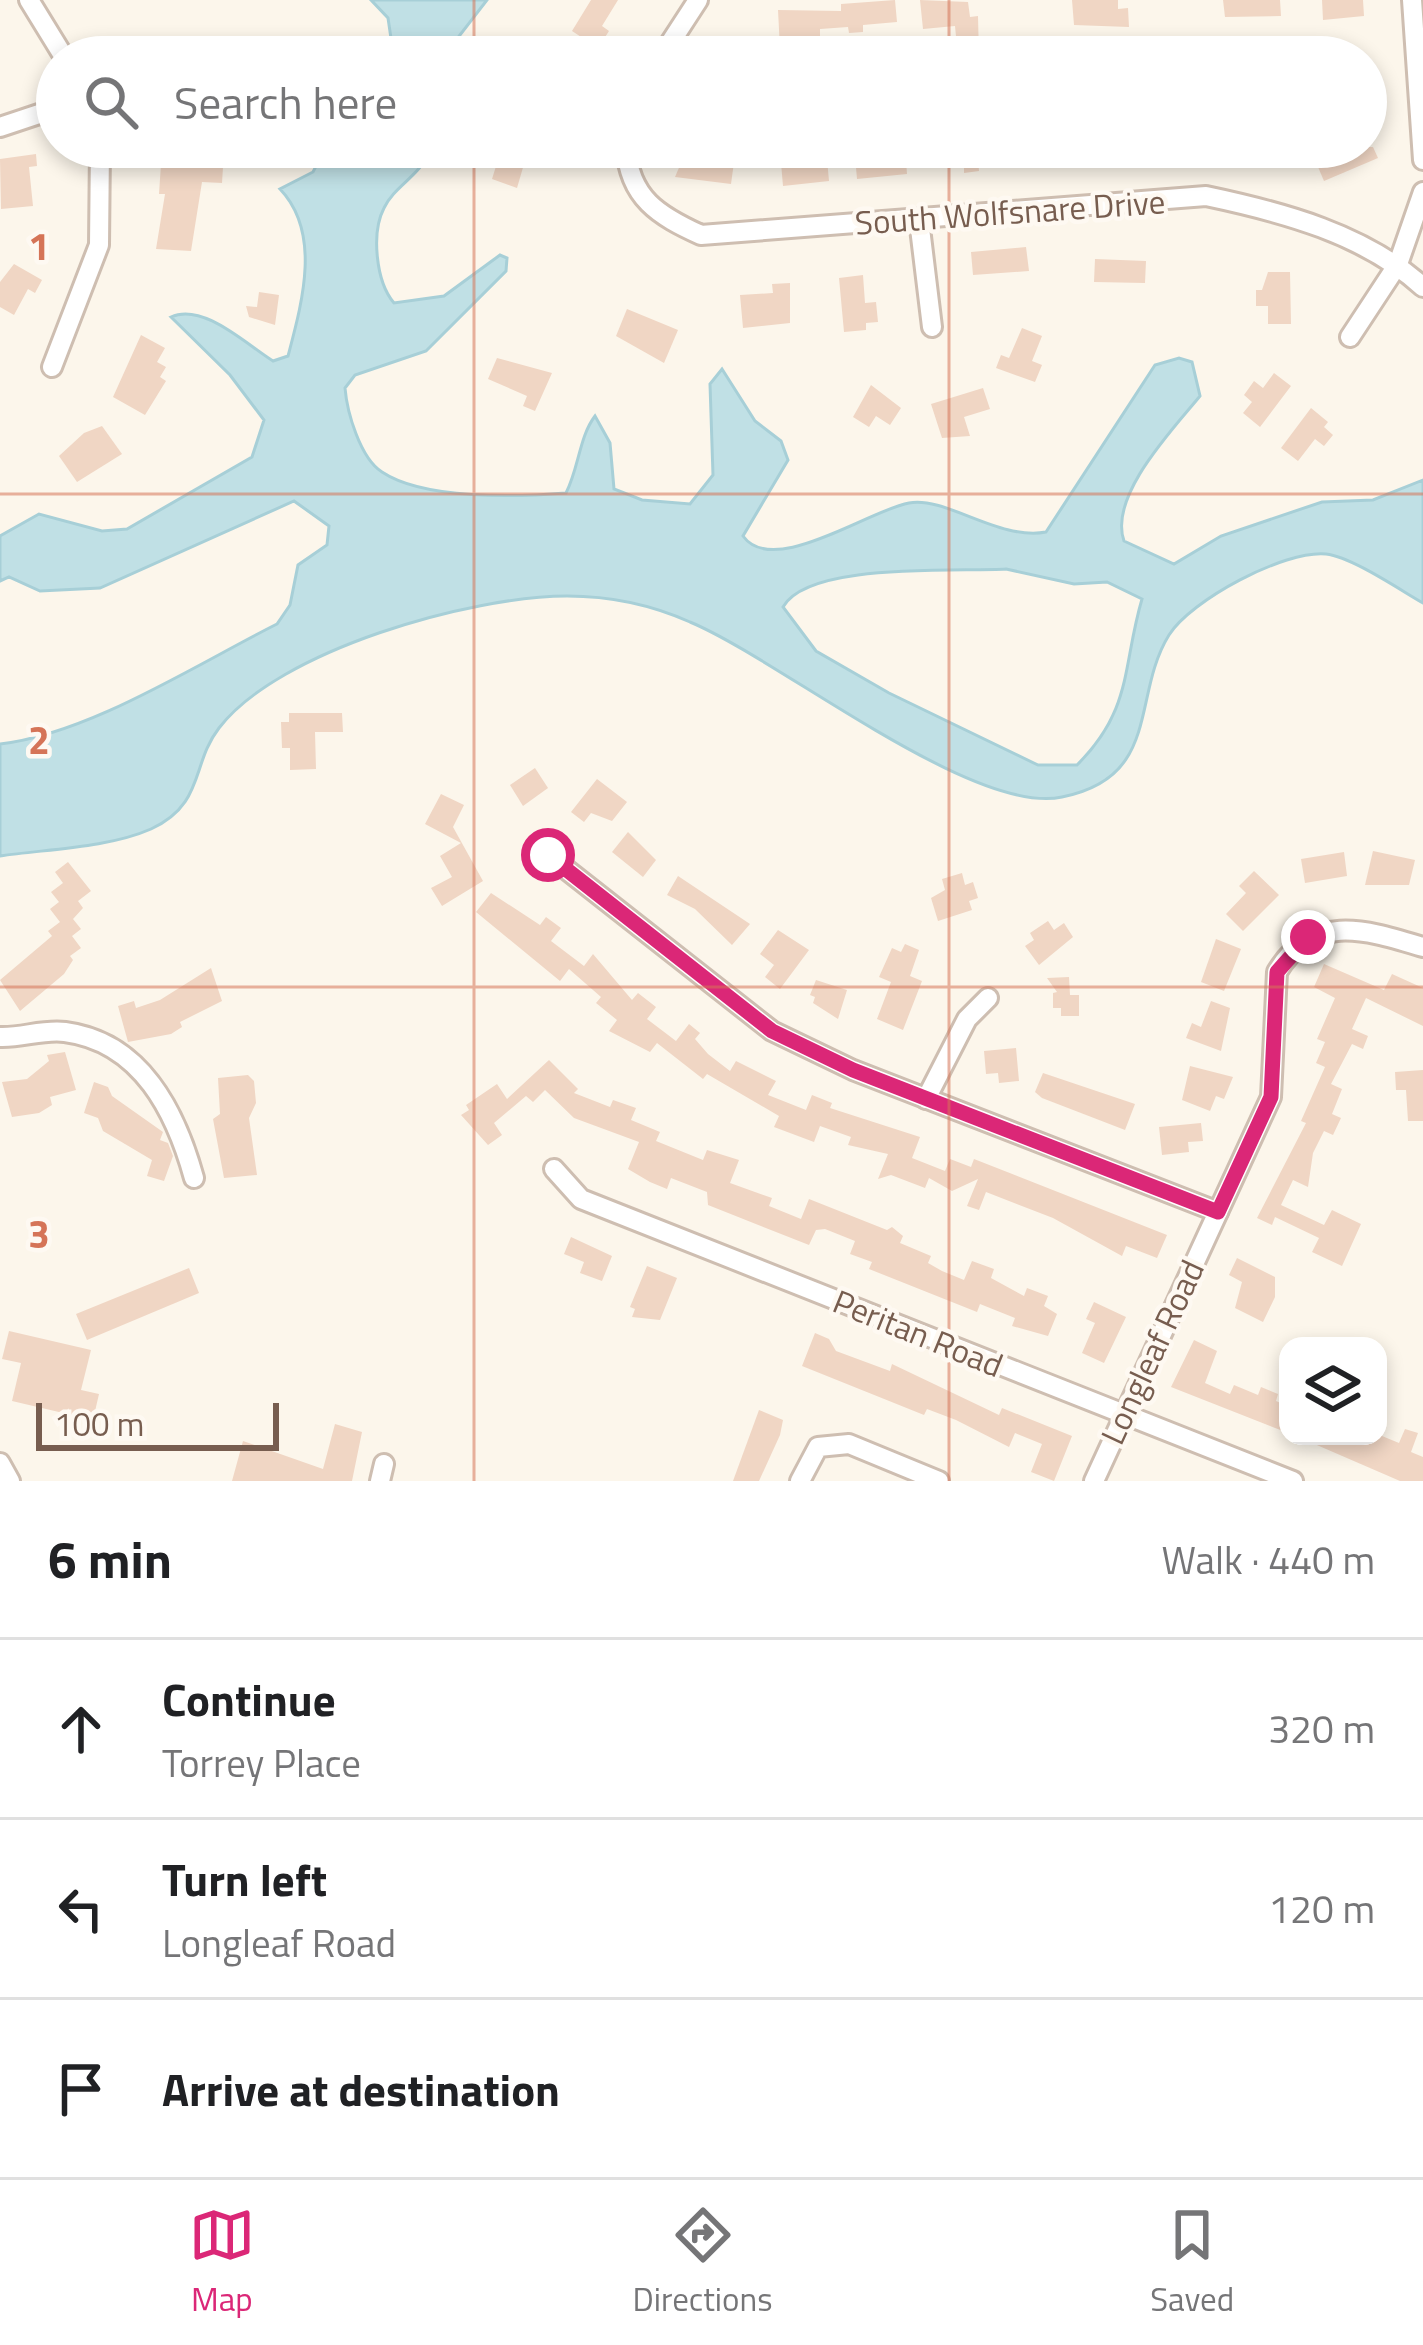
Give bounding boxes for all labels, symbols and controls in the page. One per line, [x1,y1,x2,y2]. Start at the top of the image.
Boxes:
search box [36,36,1387,168]
text: Search here [174,68,397,136]
icon: search [78,69,144,135]
street label: South Wolfsnare Drive [853,176,1167,248]
text: 1 [28,216,50,275]
text: 2 [28,710,50,769]
route start [521,828,575,882]
route end [1281,910,1335,964]
text: 3 [28,1204,50,1263]
street label: Longleaf Road [1087,1252,1217,1452]
street label: Peritan Road [826,1276,1010,1390]
map controls [1279,1337,1387,1445]
button: layers [1279,1337,1387,1445]
scale bar [36,1397,279,1450]
text: 100 m [54,1399,144,1449]
text: 6 min [48,1520,172,1598]
text: Walk · 440 m [1161,1530,1375,1589]
text: Continue [162,1665,336,1733]
icon: ahead [48,1696,114,1762]
text: 320 m [1268,1699,1375,1758]
text: Torrey Place [162,1733,361,1792]
text: Turn left [162,1845,327,1913]
icon: left [48,1876,114,1942]
text: 120 m [1268,1879,1375,1938]
text: Longleaf Road [162,1913,396,1972]
text: Arrive at destination [162,2055,560,2123]
icon: arrive [48,2056,114,2122]
tab: Map [189,2202,255,2324]
tab: Directions [633,2202,772,2324]
tab: Saved [1150,2202,1234,2324]

